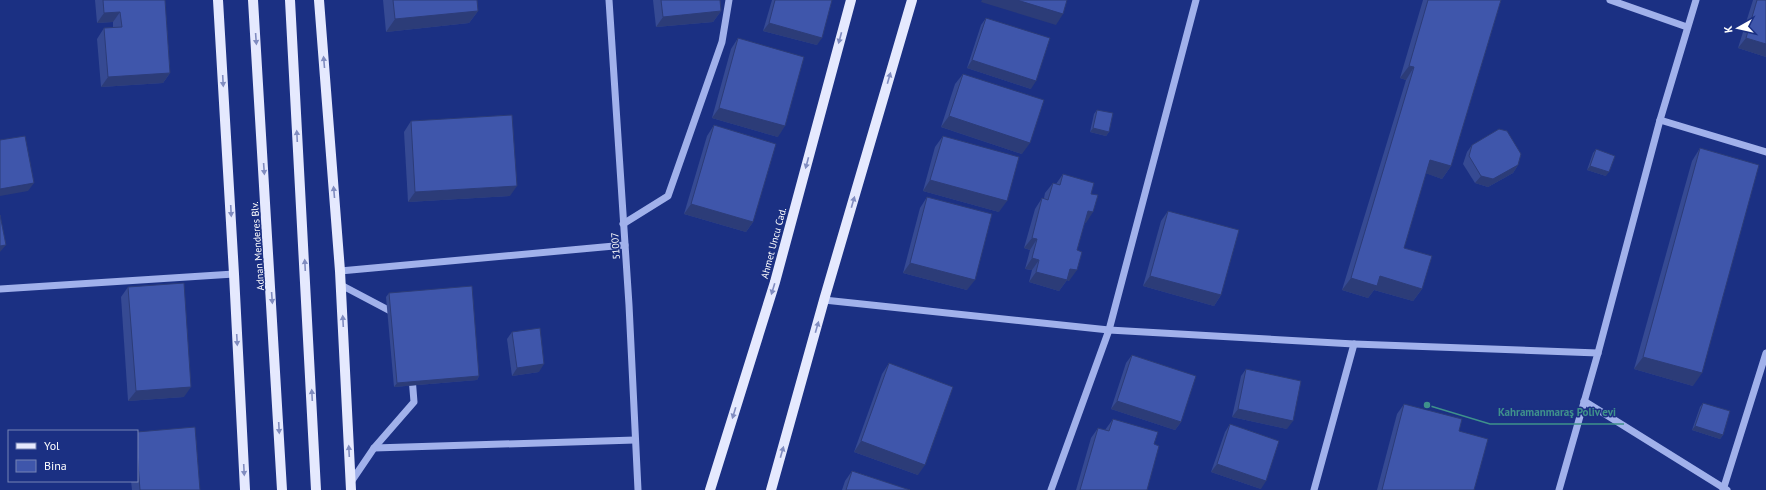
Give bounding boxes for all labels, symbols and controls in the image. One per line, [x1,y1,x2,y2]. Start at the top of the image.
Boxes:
north arrow [1718,8,1758,48]
text: K [1721,25,1736,34]
one-way arrow [837,32,843,44]
one-way arrow [252,33,259,45]
one-way arrow [320,56,327,68]
one-way arrow [886,71,892,83]
one-way arrow [220,75,226,88]
one-way arrow [294,130,301,142]
one-way arrow [803,157,809,169]
one-way arrow [260,163,267,175]
one-way arrow [331,185,337,198]
one-way arrow [850,196,856,208]
street label: Adnan Menderes Blv. [248,201,267,291]
one-way arrow [227,205,234,217]
street label: Ahmet Uncu Cad. [758,206,789,280]
street label: 51007 [608,232,623,260]
one-way arrow [302,258,308,271]
one-way arrow [770,283,776,295]
one-way arrow [268,292,275,304]
one-way arrow [339,315,346,327]
one-way arrow [814,321,820,333]
one-way arrow [234,334,241,346]
one-way arrow [309,388,315,401]
callout: Kahramanmaraş Poliv evi [1490,401,1624,424]
text: Kahramanmaraş Poliv evi [1498,405,1616,419]
one-way arrow [731,407,737,419]
one-way arrow [276,422,282,435]
legend [8,430,138,482]
text: Yol [44,438,60,453]
one-way arrow [346,444,352,457]
one-way arrow [779,446,785,458]
text: Bina [44,458,67,473]
one-way arrow [240,464,247,476]

